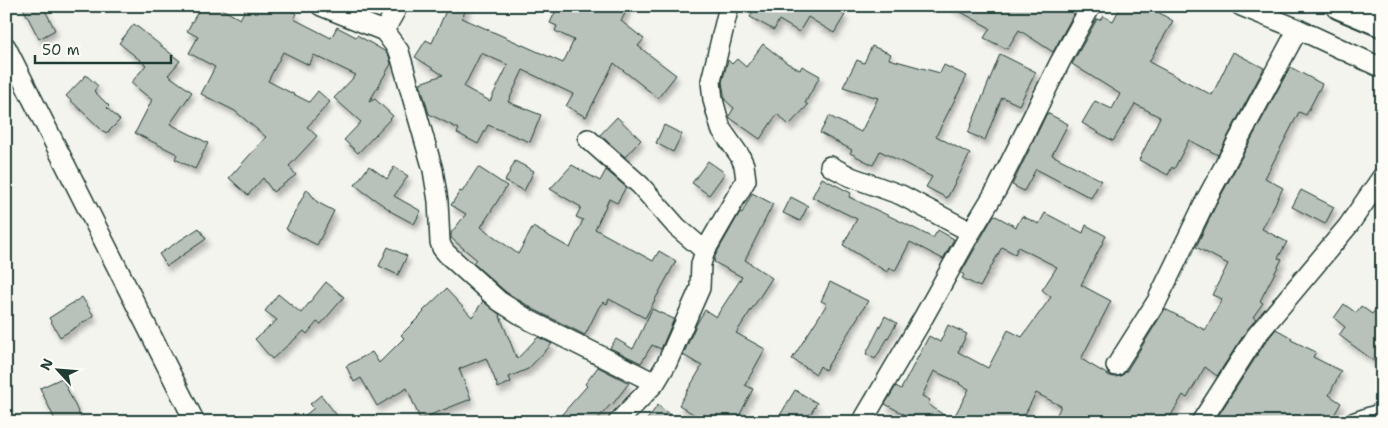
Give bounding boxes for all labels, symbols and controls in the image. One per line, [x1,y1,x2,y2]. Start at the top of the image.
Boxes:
scale bar [35,32,171,64]
text: 50 m [42,40,80,60]
north arrow [32,346,82,396]
text: N [36,355,57,373]

